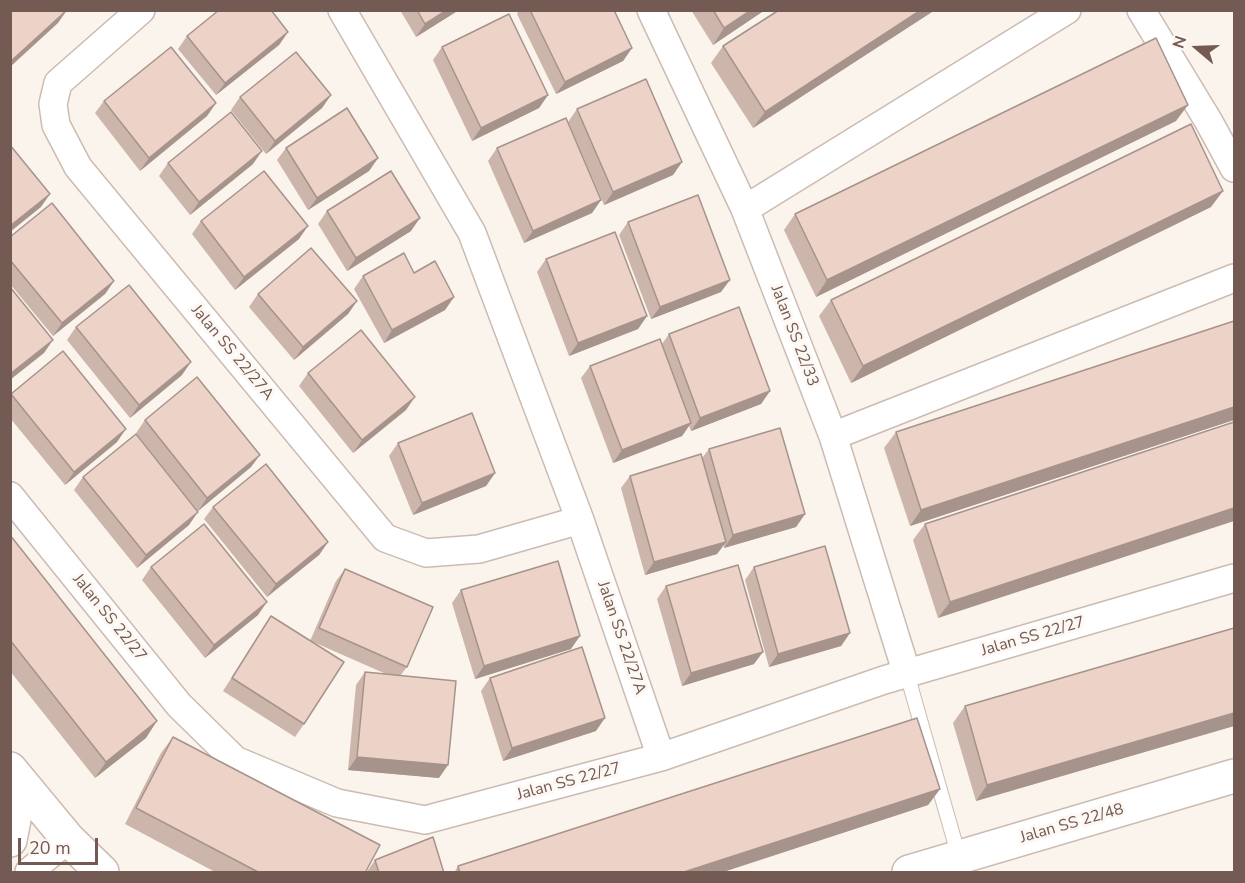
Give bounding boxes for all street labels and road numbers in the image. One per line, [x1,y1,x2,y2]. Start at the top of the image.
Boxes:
street label: Jalan SS 22/33 [766,283,822,389]
street label: Jalan SS 22/27A [187,301,277,405]
street label: Jalan SS 22/27 [68,570,150,666]
street label: Jalan SS 22/27A [593,579,649,697]
street label: Jalan SS 22/27 [979,613,1087,661]
street label: Jalan SS 22/27 [515,759,623,805]
street label: Jalan SS 22/48 [1018,800,1126,848]

